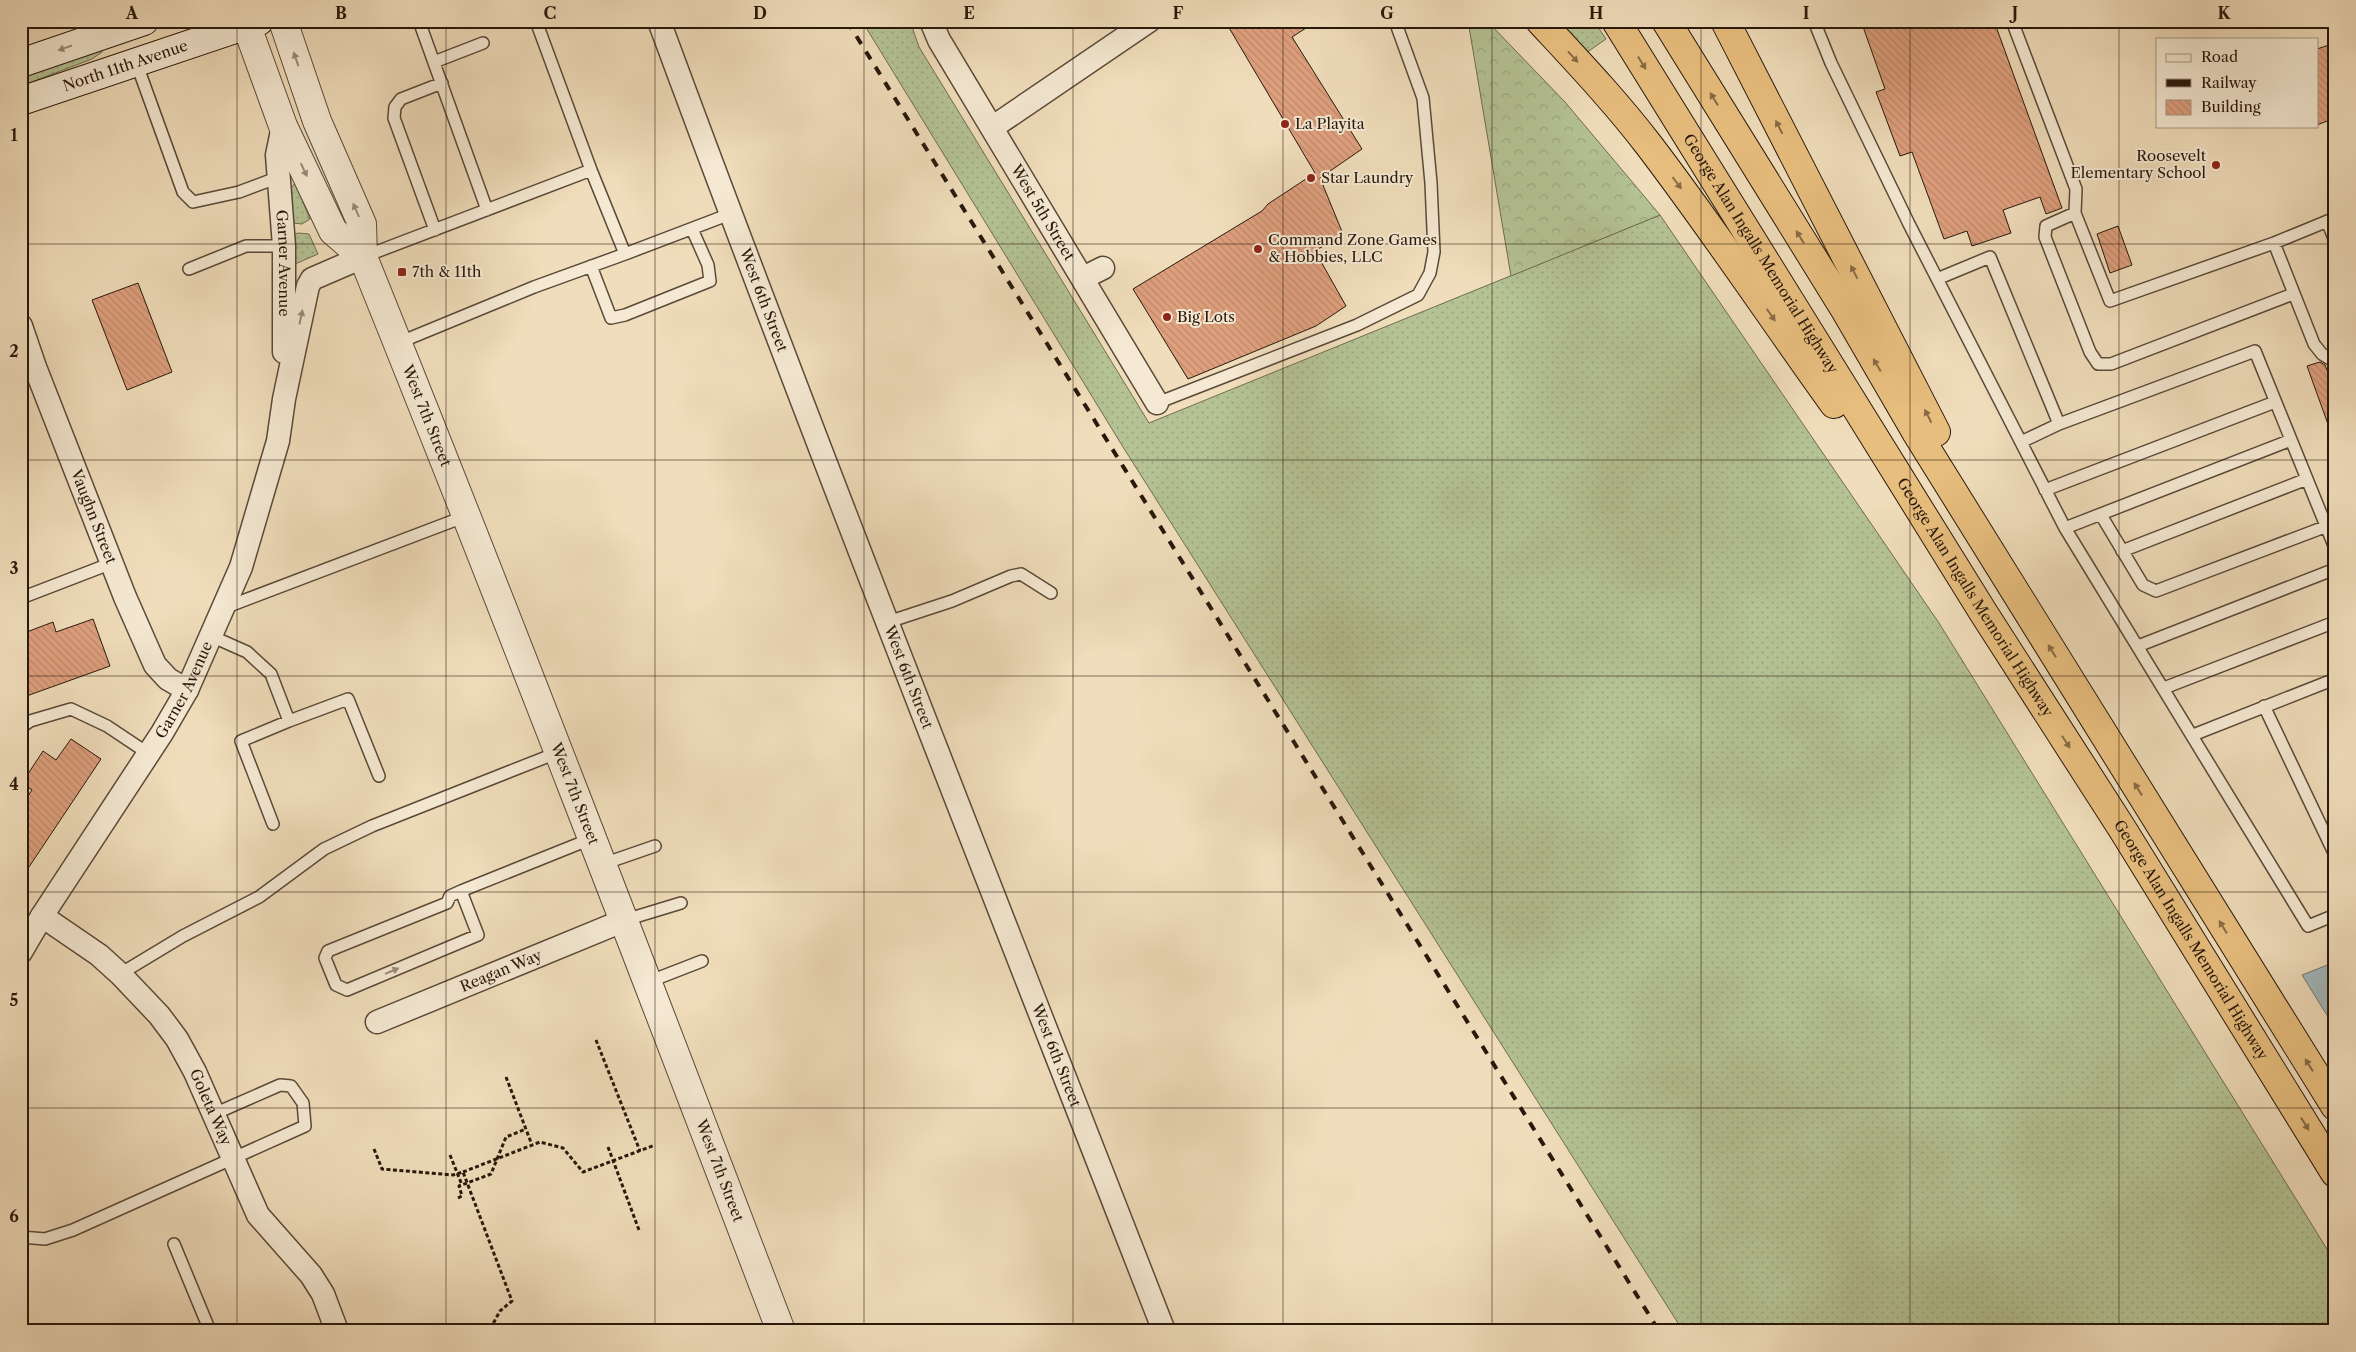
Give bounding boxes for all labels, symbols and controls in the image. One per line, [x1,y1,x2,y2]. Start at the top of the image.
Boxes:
text: A [125,3,139,23]
text: B [335,3,347,23]
text: C [544,3,556,23]
text: D [753,3,767,23]
text: E [963,3,975,23]
text: F [1173,3,1184,23]
text: G [1380,3,1394,23]
text: H [1589,3,1603,23]
text: I [1803,3,1810,23]
text: J [2009,3,2018,23]
text: K [2218,3,2232,23]
street label: North 11th Avenue [60,36,190,95]
legend [2156,38,2318,128]
one-way arrow [57,44,72,52]
text: Road [2201,47,2238,66]
one-way arrow [1567,51,1579,63]
one-way arrow [292,52,299,67]
one-way arrow [1638,56,1647,69]
text: Railway [2201,73,2257,92]
one-way arrow [1709,92,1718,105]
text: Building [2201,97,2261,116]
place label: La Playita [1295,114,1365,133]
marker: La Playita [1279,118,1291,130]
one-way arrow [1775,120,1783,135]
text: 1 [10,125,18,145]
street label: George Alan Ingalls Memorial Highway [1679,130,1843,377]
place label: Roosevelt Elementary School [2071,146,2207,182]
marker: Roosevelt Elementary School [2210,159,2222,171]
street label: West 5th Street [1006,160,1080,264]
one-way arrow [300,163,308,177]
place label: Star Laundry [1321,168,1414,187]
marker: Star Laundry [1305,172,1317,184]
one-way arrow [1671,176,1682,189]
one-way arrow [352,203,360,217]
street label: Garner Avenue [272,209,294,317]
place label: Command Zone Games & Hobbies, LLC [1268,230,1437,266]
one-way arrow [1795,230,1804,243]
marker: Command Zone Games & Hobbies, LLC [1252,243,1264,255]
street label: West 6th Street [735,244,793,355]
place label: 7th & 11th [412,262,482,281]
one-way arrow [1850,265,1858,279]
marker: 7th & 11th [396,266,408,278]
place label: Big Lots [1177,307,1235,326]
one-way arrow [1766,308,1776,322]
one-way arrow [298,309,306,325]
marker: Big Lots [1161,311,1173,323]
text: 2 [9,341,19,361]
one-way arrow [1873,357,1881,372]
street label: West 7th Street [398,361,456,470]
one-way arrow [1924,409,1932,423]
street label: Vaughn Street [67,466,121,567]
street label: George Alan Ingalls Memorial Highway [1893,474,2058,721]
text: 3 [9,558,19,578]
street label: West 6th Street [880,622,938,732]
street label: Garner Avenue [151,638,216,742]
one-way arrow [2047,644,2056,657]
one-way arrow [2062,735,2071,748]
street label: West 7th Street [547,739,604,848]
text: 4 [9,774,19,794]
one-way arrow [2133,782,2142,795]
street label: George Alan Ingalls Memorial Highway [2110,816,2273,1064]
one-way arrow [2219,920,2228,933]
street label: Reagan Way [457,945,545,996]
one-way arrow [385,967,400,975]
text: 5 [10,990,19,1010]
street label: West 6th Street [1028,1000,1086,1110]
one-way arrow [2304,1058,2314,1071]
street label: Goleta Way [186,1066,236,1149]
street label: West 7th Street [692,1116,749,1225]
one-way arrow [2300,1118,2309,1131]
text: 6 [9,1206,19,1226]

